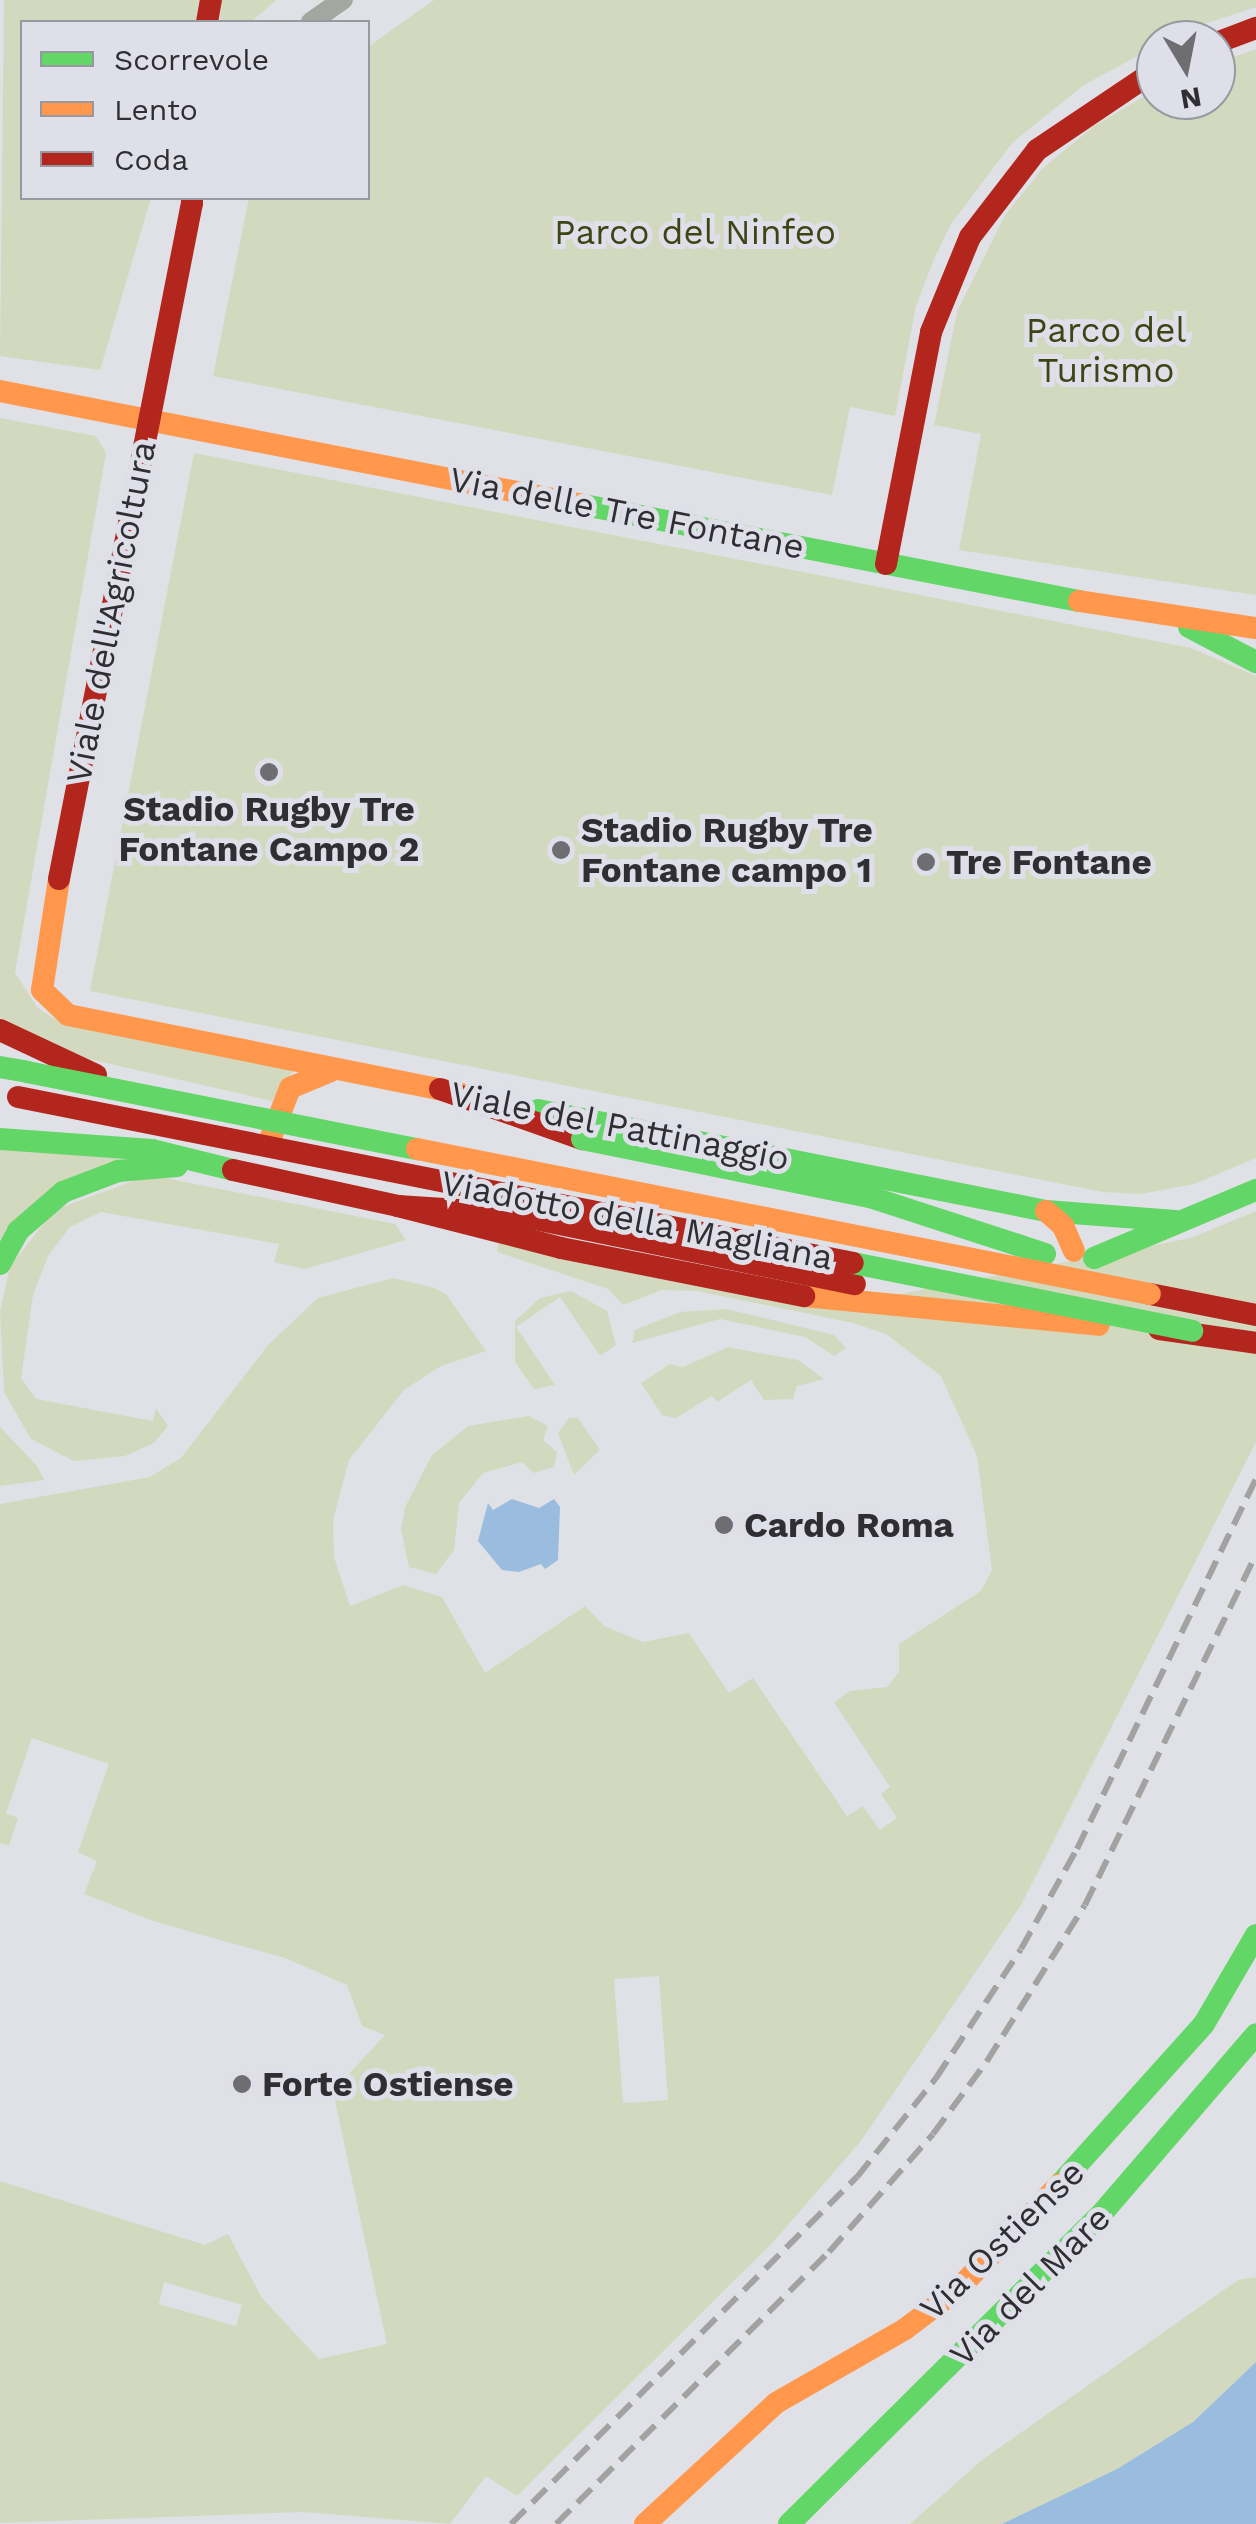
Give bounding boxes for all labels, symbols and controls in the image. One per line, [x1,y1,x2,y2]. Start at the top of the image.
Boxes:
legend [20,20,370,200]
north arrow [1136,20,1236,120]
text: Scorrevole [114,42,269,77]
text: N [1178,80,1204,116]
text: Lento [114,92,198,127]
text: Coda [114,142,188,177]
park label: Parco del Ninfeo [553,211,837,253]
park label: Parco del Turismo [1026,309,1186,391]
street label: Viale dell'Agricoltura [57,437,165,787]
street label: Via delle Tre Fontane [445,458,809,568]
marker: Stadio Rugby Tre Fontane Campo 2 [258,761,280,783]
place label: Stadio Rugby Tre Fontane Campo 2 [119,788,419,870]
place label: Stadio Rugby Tre Fontane campo 1 [581,809,874,891]
marker: Stadio Rugby Tre Fontane campo 1 [550,839,572,861]
place label: Tre Fontane [946,841,1152,883]
marker: Tre Fontane [915,851,937,873]
street label: Viale del Pattinaggio [447,1072,793,1180]
street label: Viadotto della Magliana [437,1161,837,1279]
place label: Cardo Roma [744,1504,954,1546]
marker: Cardo Roma [713,1514,735,1536]
place label: Forte Ostiense [262,2063,514,2105]
marker: Forte Ostiense [231,2073,253,2095]
street label: Via Ostiense [911,2151,1093,2329]
street label: Via del Mare [940,2196,1120,2376]

